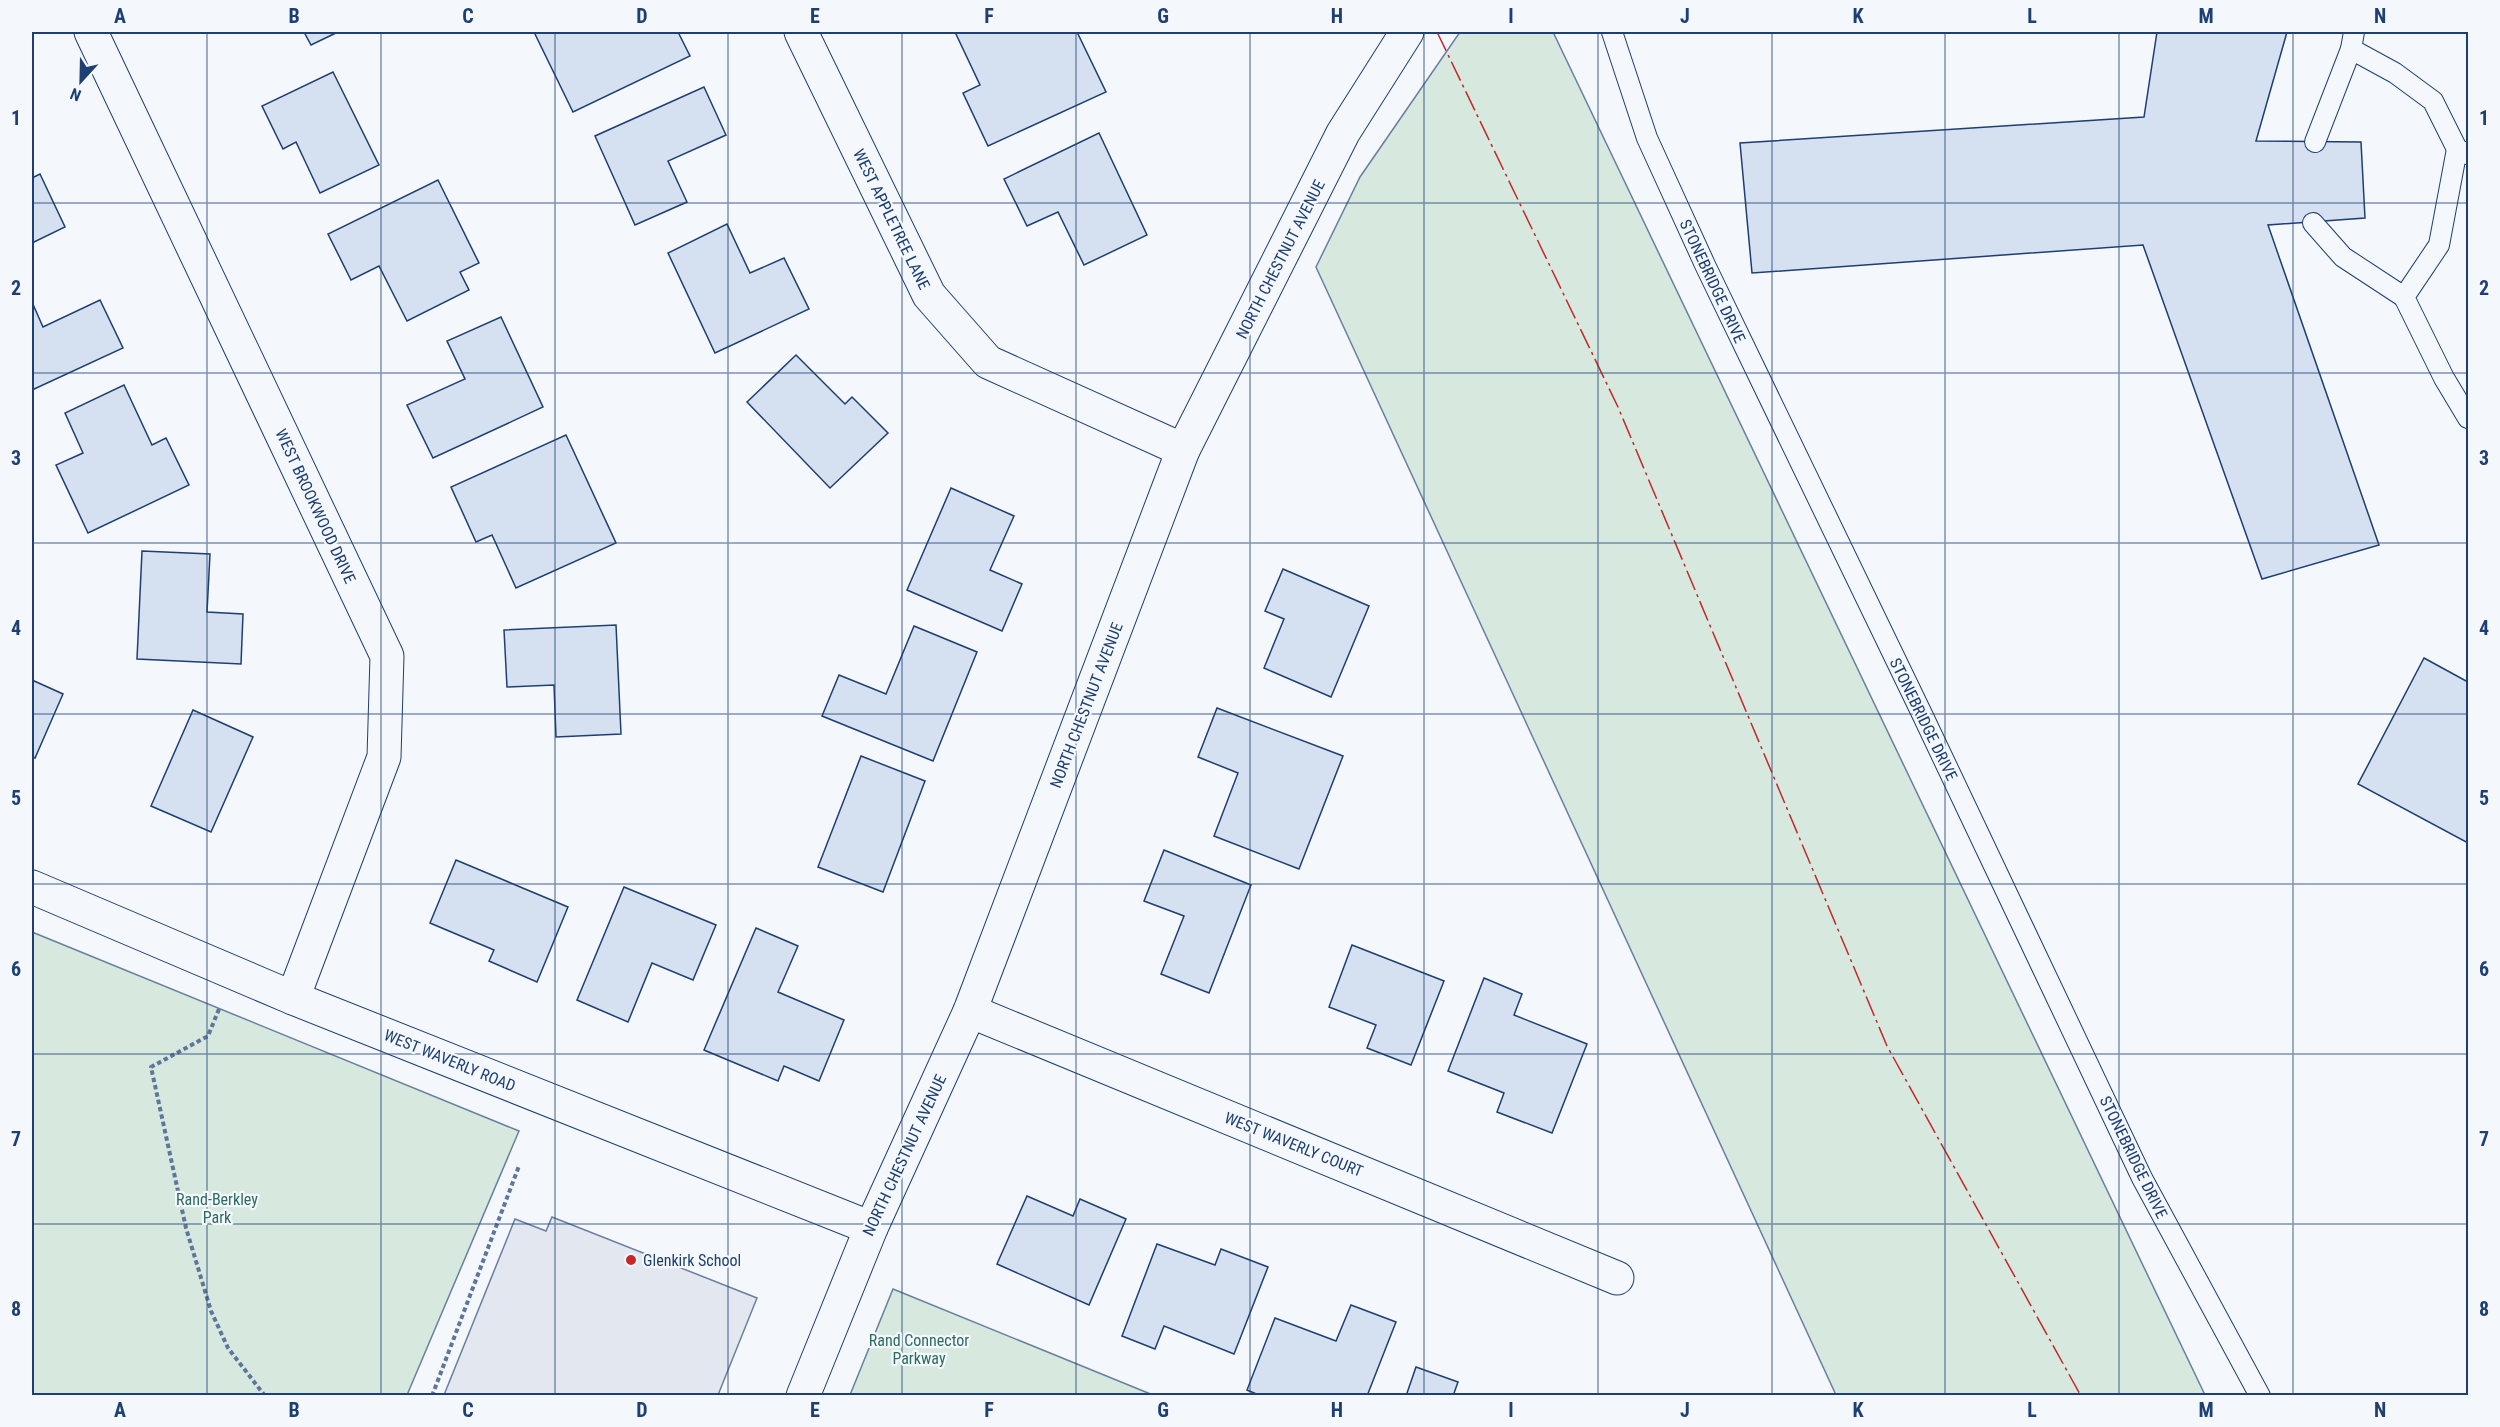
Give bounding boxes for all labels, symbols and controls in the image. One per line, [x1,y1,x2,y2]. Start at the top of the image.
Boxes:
text: A [114,4,126,28]
text: B [288,4,300,28]
text: C [462,4,474,28]
text: D [636,4,648,28]
text: E [810,4,820,28]
text: F [984,4,994,28]
text: G [1157,4,1169,28]
text: H [1331,4,1343,28]
text: I [1508,4,1514,28]
text: J [1680,4,1690,28]
text: K [1852,4,1864,28]
text: L [2027,4,2037,28]
text: M [2198,4,2214,28]
text: N [2374,4,2386,28]
north arrow [51,51,111,111]
text: N [67,84,84,105]
text: 1 [11,106,21,130]
text: 1 [2479,106,2489,130]
street label: WEST APPLETREE LANE [849,146,934,293]
street label: NORTH CHESTNUT AVENUE [1232,177,1329,342]
street label: STONEBRIDGE DRIVE [1676,217,1749,346]
text: 2 [11,276,21,300]
text: 2 [2479,276,2489,300]
street label: WEST BROOKWOOD DRIVE [271,426,360,586]
text: 3 [11,446,21,470]
text: 3 [2479,446,2489,470]
text: 4 [11,616,21,640]
text: 4 [2479,616,2489,640]
street label: NORTH CHESTNUT AVENUE [1046,620,1127,791]
street label: STONEBRIDGE DRIVE [1886,655,1961,784]
text: 5 [11,786,21,810]
text: 5 [2479,786,2489,810]
text: 6 [11,957,21,981]
text: 6 [2479,957,2489,981]
street label: WEST WAVERLY ROAD [381,1025,518,1096]
street label: NORTH CHESTNUT AVENUE [859,1071,950,1239]
street label: STONEBRIDGE DRIVE [2096,1093,2171,1222]
street label: WEST WAVERLY COURT [1222,1108,1366,1181]
text: 7 [11,1127,21,1151]
text: 7 [2479,1127,2489,1151]
park label: Rand-Berkley Park [176,1190,258,1227]
place label: Glenkirk School [643,1251,741,1270]
marker: Glenkirk School [624,1253,638,1267]
text: 8 [11,1297,21,1321]
text: 8 [2479,1297,2489,1321]
park label: Rand Connector Parkway [869,1331,969,1368]
text: A [114,1398,126,1422]
text: B [288,1398,300,1422]
text: C [462,1398,474,1422]
text: D [636,1398,648,1422]
text: E [810,1398,820,1422]
text: F [984,1398,994,1422]
text: G [1157,1398,1169,1422]
text: H [1331,1398,1343,1422]
text: I [1508,1398,1514,1422]
text: J [1680,1398,1690,1422]
text: K [1852,1398,1864,1422]
text: L [2027,1398,2037,1422]
text: M [2198,1398,2214,1422]
text: N [2374,1398,2386,1422]

